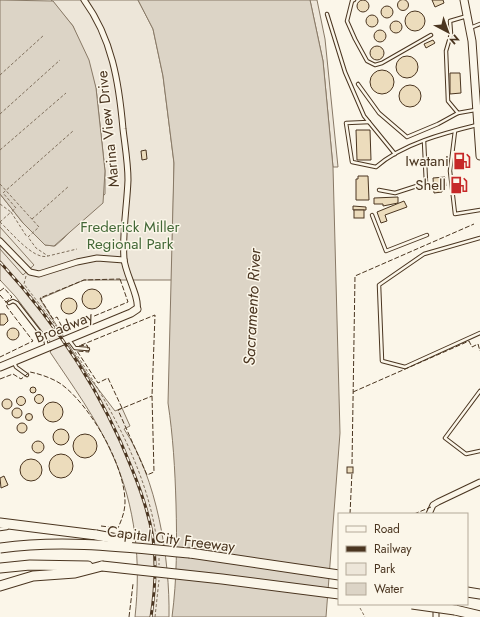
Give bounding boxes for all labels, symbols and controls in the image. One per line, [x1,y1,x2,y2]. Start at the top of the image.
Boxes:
north arrow [428,12,468,52]
text: N [446,31,463,48]
street label: Marina View Drive [91,69,125,189]
place label: Iwatani [405,150,449,172]
fuel station icon: Iwatani [452,151,472,171]
place label: Shell [415,174,446,196]
fuel station icon: Shell [449,175,469,195]
park label: Frederick Miller Regional Park [80,216,180,255]
water label: Sacramento River [237,246,267,366]
street label: Broadway [32,305,97,349]
legend [338,513,468,605]
street label: Capital City Freeway [106,520,237,558]
text: Road [374,520,400,538]
text: Railway [374,540,412,558]
text: Park [374,560,396,578]
text: Water [374,580,405,598]

